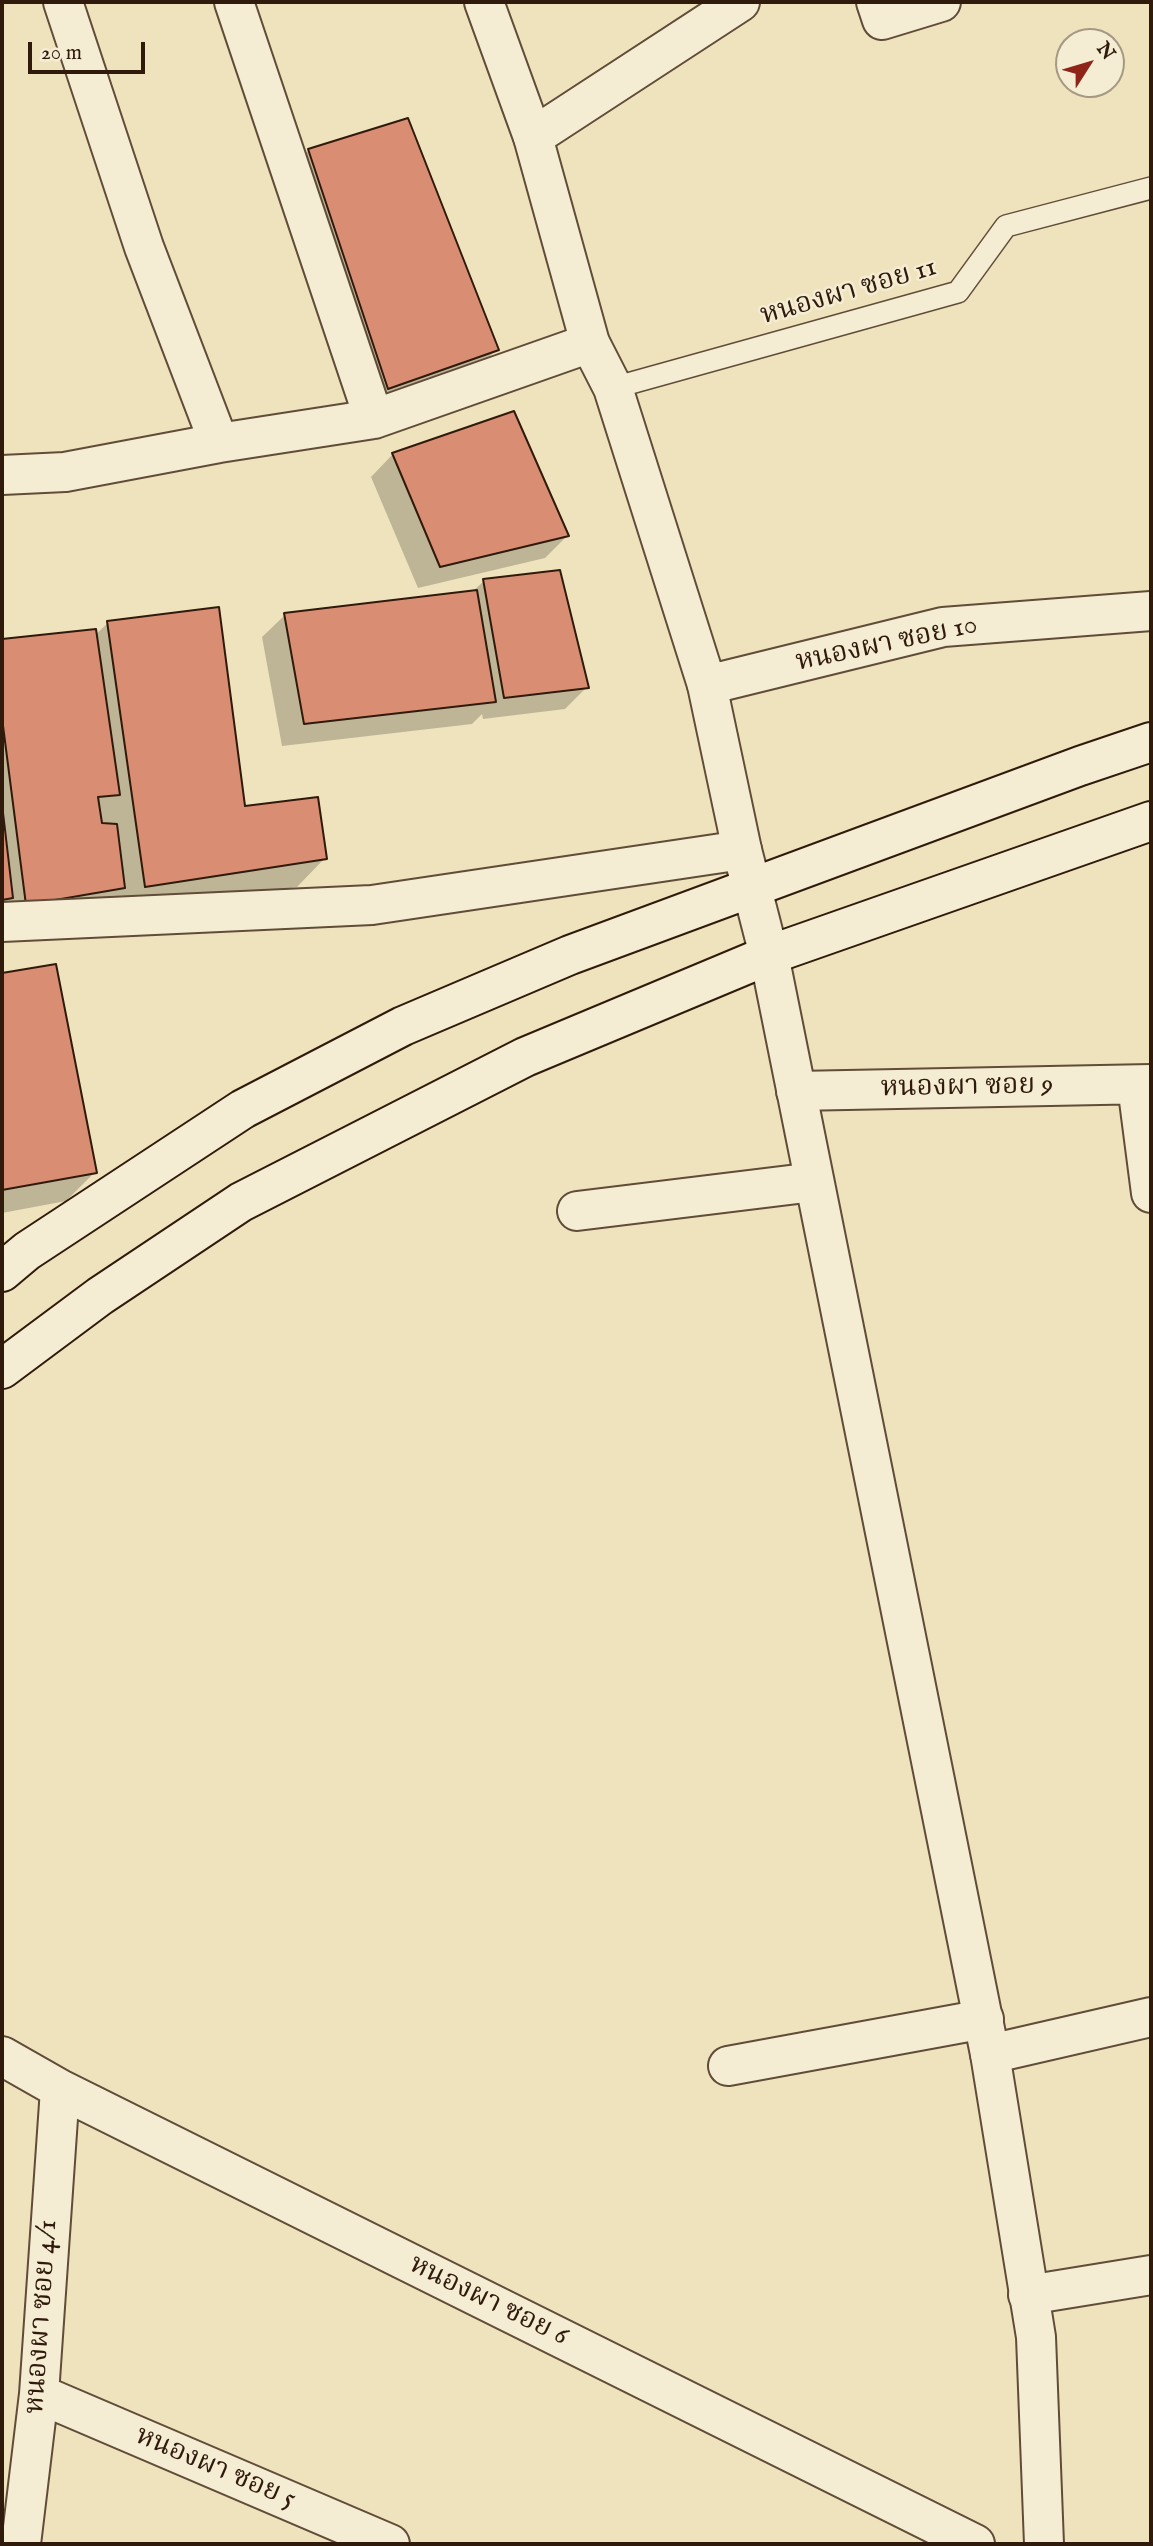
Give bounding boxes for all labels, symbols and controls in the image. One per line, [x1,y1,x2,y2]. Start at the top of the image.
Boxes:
scale bar [32,28,149,72]
north arrow [1055,28,1125,98]
text: N [1091,38,1120,65]
text: 20 m [41,40,82,67]
street label: หนองผา ซอย 11 [757,252,941,334]
street label: หนองผา ซอย 10 [793,609,981,681]
street label: หนองผา ซอย 9 [880,1070,1054,1106]
street label: หนองผา ซอย 4/1 [19,2219,67,2415]
street label: หนองผา ซอย 6 [403,2249,573,2355]
street label: หนองผา ซอย 5 [130,2420,300,2518]

